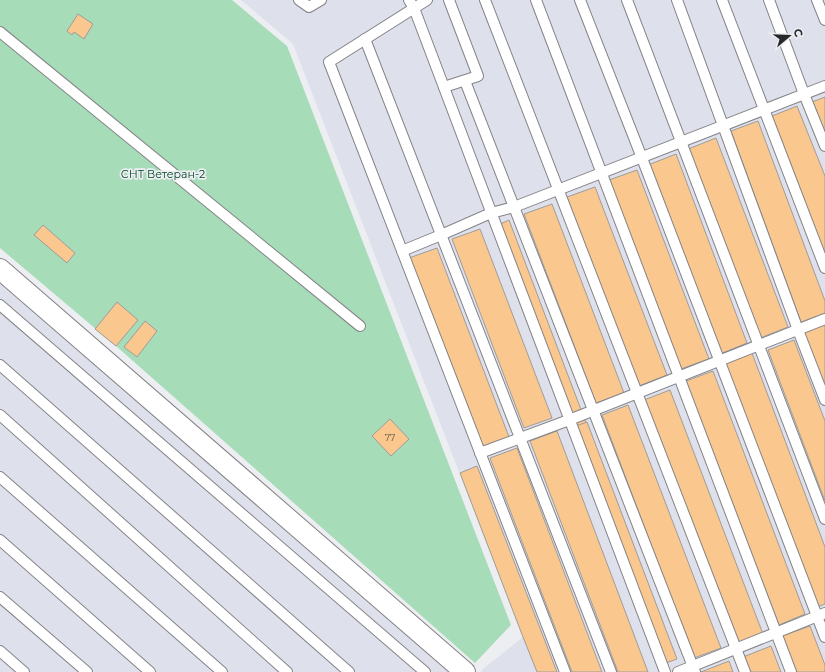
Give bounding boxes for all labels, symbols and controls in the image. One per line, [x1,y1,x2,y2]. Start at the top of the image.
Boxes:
north arrow [769,16,809,56]
text: С [791,27,806,39]
park label: СНТ Ветеран-2 [121,167,205,181]
house number: 77 [385,432,395,443]

